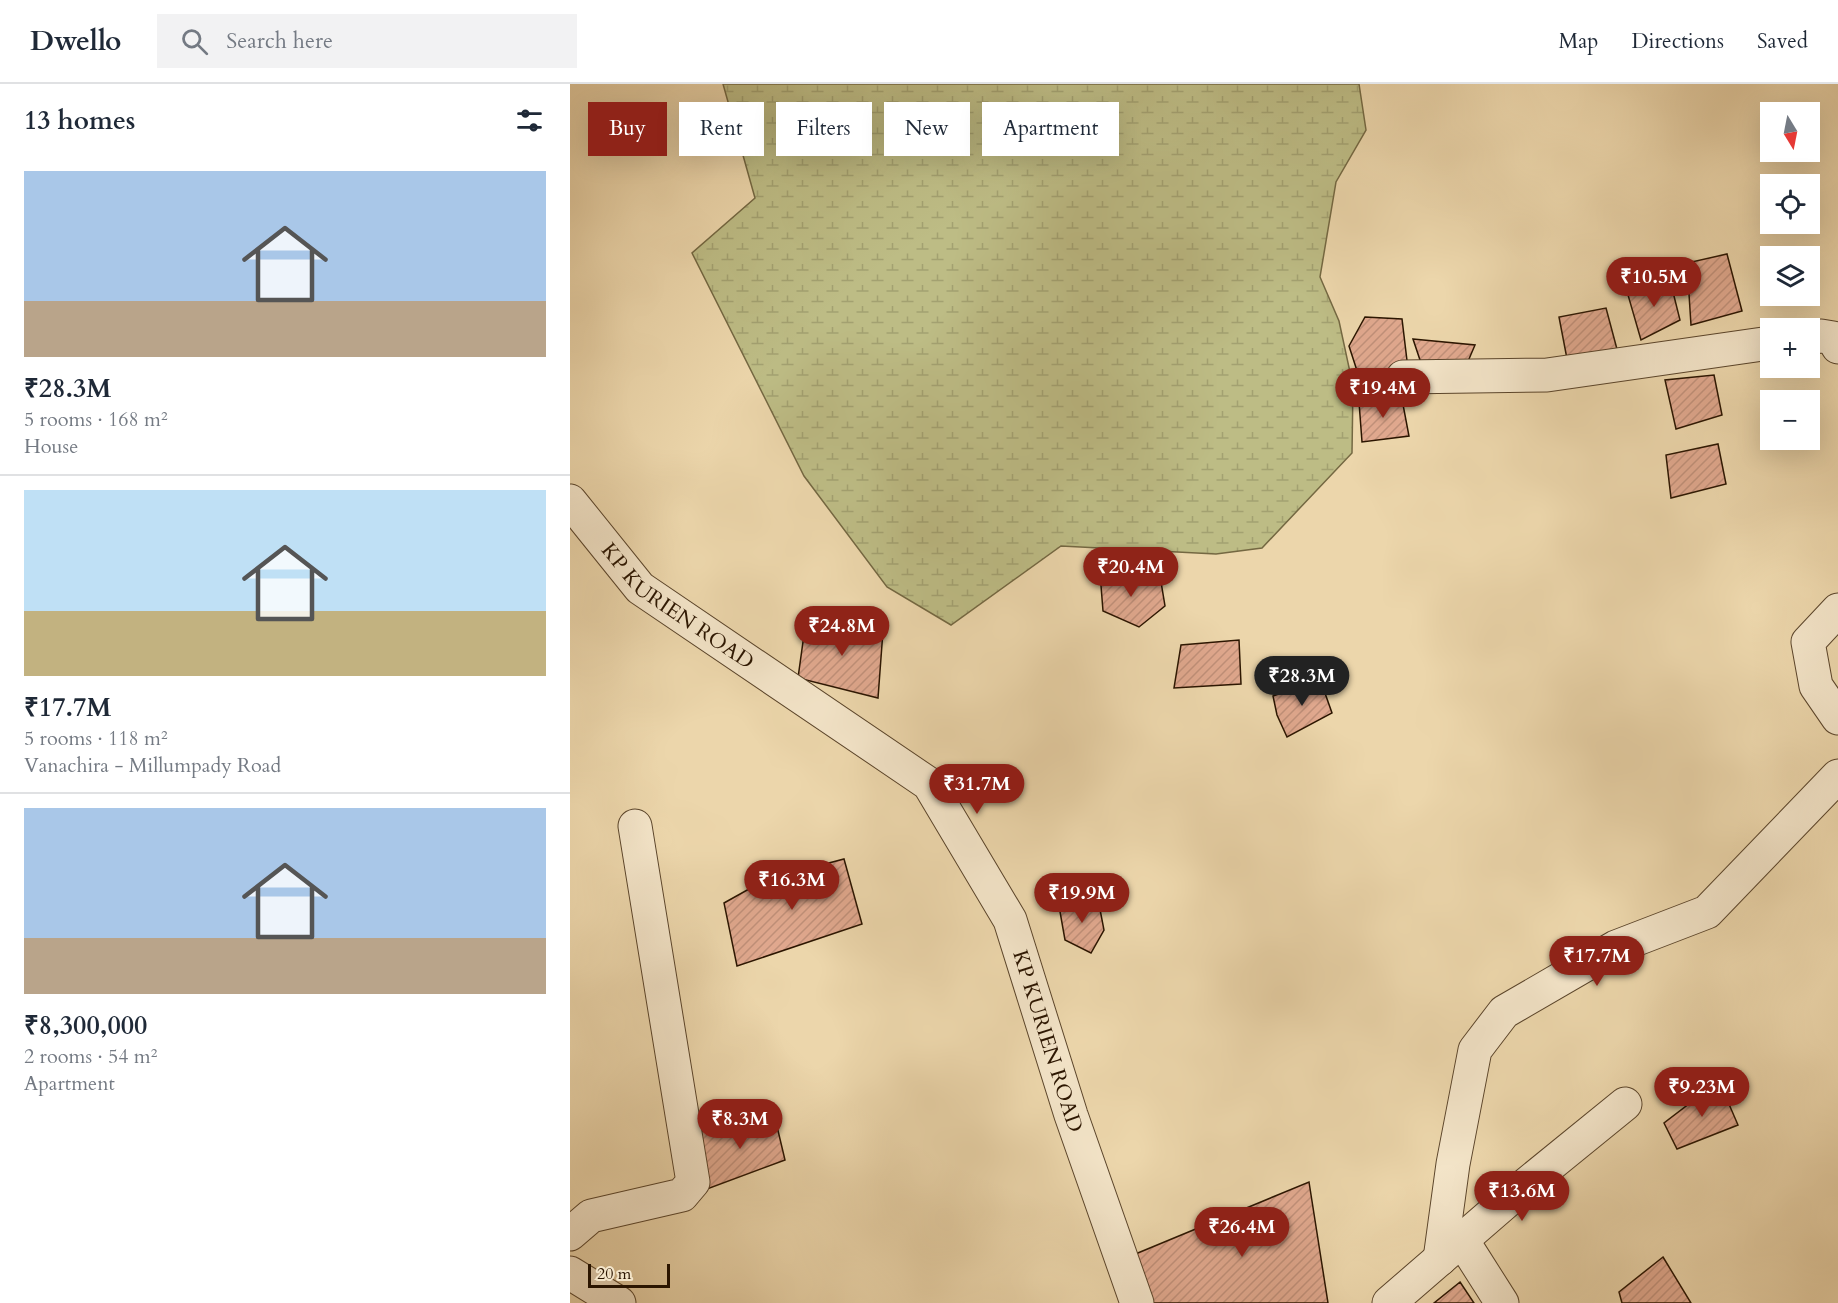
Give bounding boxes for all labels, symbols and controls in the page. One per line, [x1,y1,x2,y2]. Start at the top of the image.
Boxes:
search box [157,14,577,68]
text: Dwello [30,22,121,60]
icon: search [178,25,211,58]
text: Search here [226,26,333,56]
text: Map [1558,27,1598,56]
text: Directions [1631,27,1724,56]
text: Saved [1757,27,1808,56]
chip: Buy [588,102,667,156]
chip: Rent [679,102,764,156]
chip: Filters [776,102,872,156]
chip: New [884,102,970,156]
chip: Apartment [982,102,1119,156]
north arrow [1760,102,1820,162]
map controls [1760,102,1820,450]
text: 13 homes [24,103,135,138]
icon: filters [513,104,546,137]
button: locate [1760,174,1820,234]
icon: home [231,210,339,318]
button: layers [1760,246,1820,306]
pin: ₹10.5M [1605,257,1703,308]
text: ₹10.5M [1620,263,1688,290]
button: + [1760,318,1820,378]
pin: ₹19.4M [1334,368,1432,419]
text: ₹28.3M [24,371,112,406]
text: ₹19.4M [1349,374,1417,401]
button: − [1760,390,1820,450]
text: 5 rooms · 168 m² [24,406,168,433]
text: House [24,433,78,460]
icon: home [231,529,339,637]
street label: KP KURIEN ROAD [595,537,760,676]
pin: ₹20.4M [1082,547,1180,598]
text: ₹20.4M [1097,553,1165,580]
pin: ₹24.8M [793,606,891,657]
text: ₹24.8M [808,612,876,639]
pin: ₹28.3M [1253,656,1351,707]
text: ₹28.3M [1268,662,1336,689]
text: ₹17.7M [24,690,112,725]
text: 5 rooms · 118 m² [24,725,168,752]
text: Vanachira - Millumpady Road [24,752,281,779]
pin: ₹31.7M [928,764,1026,815]
text: ₹31.7M [943,770,1011,797]
icon: home [231,847,339,955]
pin: ₹16.3M [743,860,841,911]
text: ₹16.3M [758,866,826,893]
pin: ₹19.9M [1033,873,1131,924]
text: ₹19.9M [1048,879,1116,906]
pin: ₹17.7M [1548,936,1646,987]
text: ₹17.7M [1563,942,1631,969]
street label: KP KURIEN ROAD [1006,946,1090,1136]
text: ₹8,300,000 [24,1008,147,1043]
text: 2 rooms · 54 m² [24,1043,157,1070]
pin: ₹9.23M [1653,1067,1751,1118]
text: Apartment [24,1070,115,1097]
text: ₹9.23M [1668,1073,1736,1100]
pin: ₹8.3M [698,1099,782,1150]
text: ₹8.3M [711,1105,769,1132]
pin: ₹13.6M [1473,1171,1571,1222]
text: ₹13.6M [1488,1177,1556,1204]
pin: ₹26.4M [1193,1207,1291,1258]
text: ₹26.4M [1208,1213,1276,1240]
scale bar [588,1261,670,1288]
text: 20 m [597,1263,631,1285]

